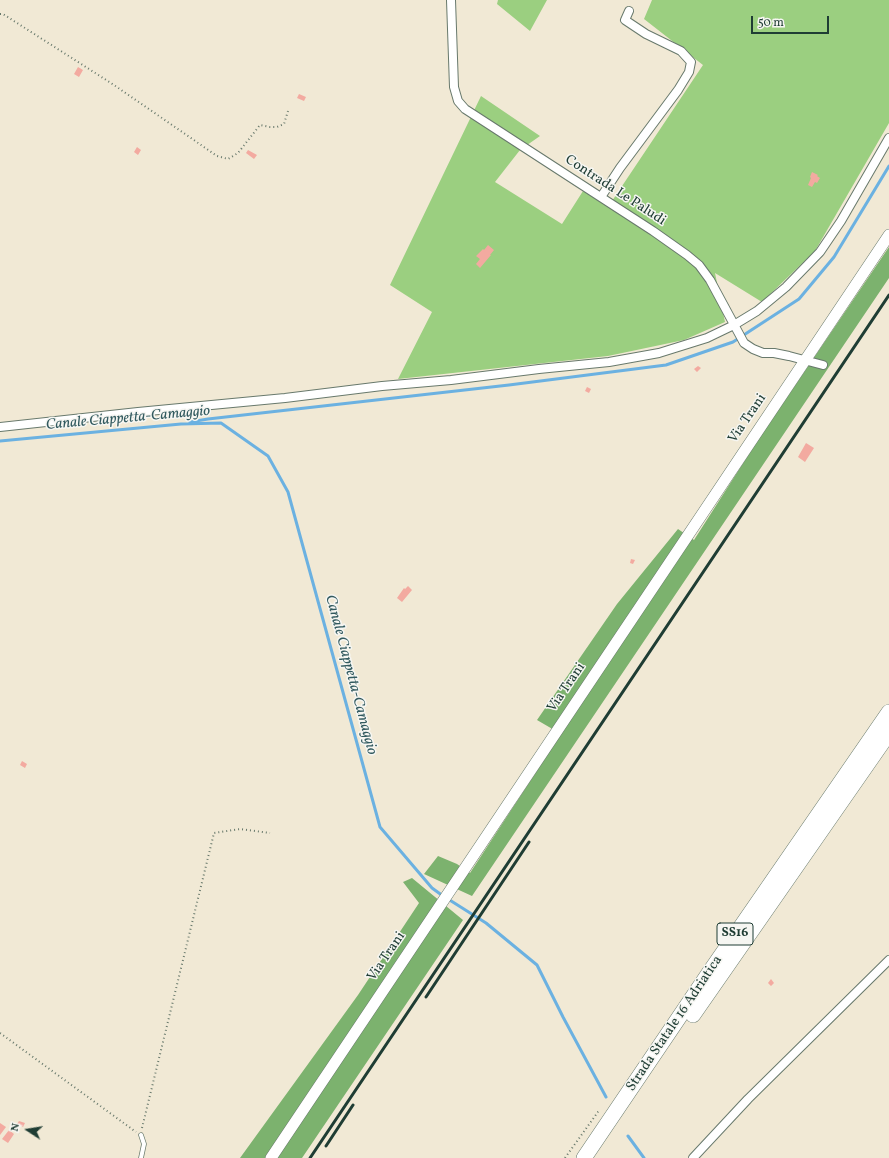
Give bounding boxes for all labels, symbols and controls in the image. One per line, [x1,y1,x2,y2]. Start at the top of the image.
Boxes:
scale bar [753,8,831,34]
text: 50 m [758,15,784,31]
street label: Contrada Le Paludi [561,152,669,230]
street label: Via Trani [725,391,771,447]
water label: Canale Ciappetta-Camaggio [45,403,211,435]
water label: Canale Ciappetta-Camaggio [320,593,380,757]
street label: Via Trani [544,660,590,716]
road number: SS16 [717,923,753,945]
street label: Via Trani [364,929,410,985]
street label: Strada Statale 16 Adriatica [623,953,727,1095]
north arrow [8,1110,48,1150]
text: N [8,1122,24,1133]

